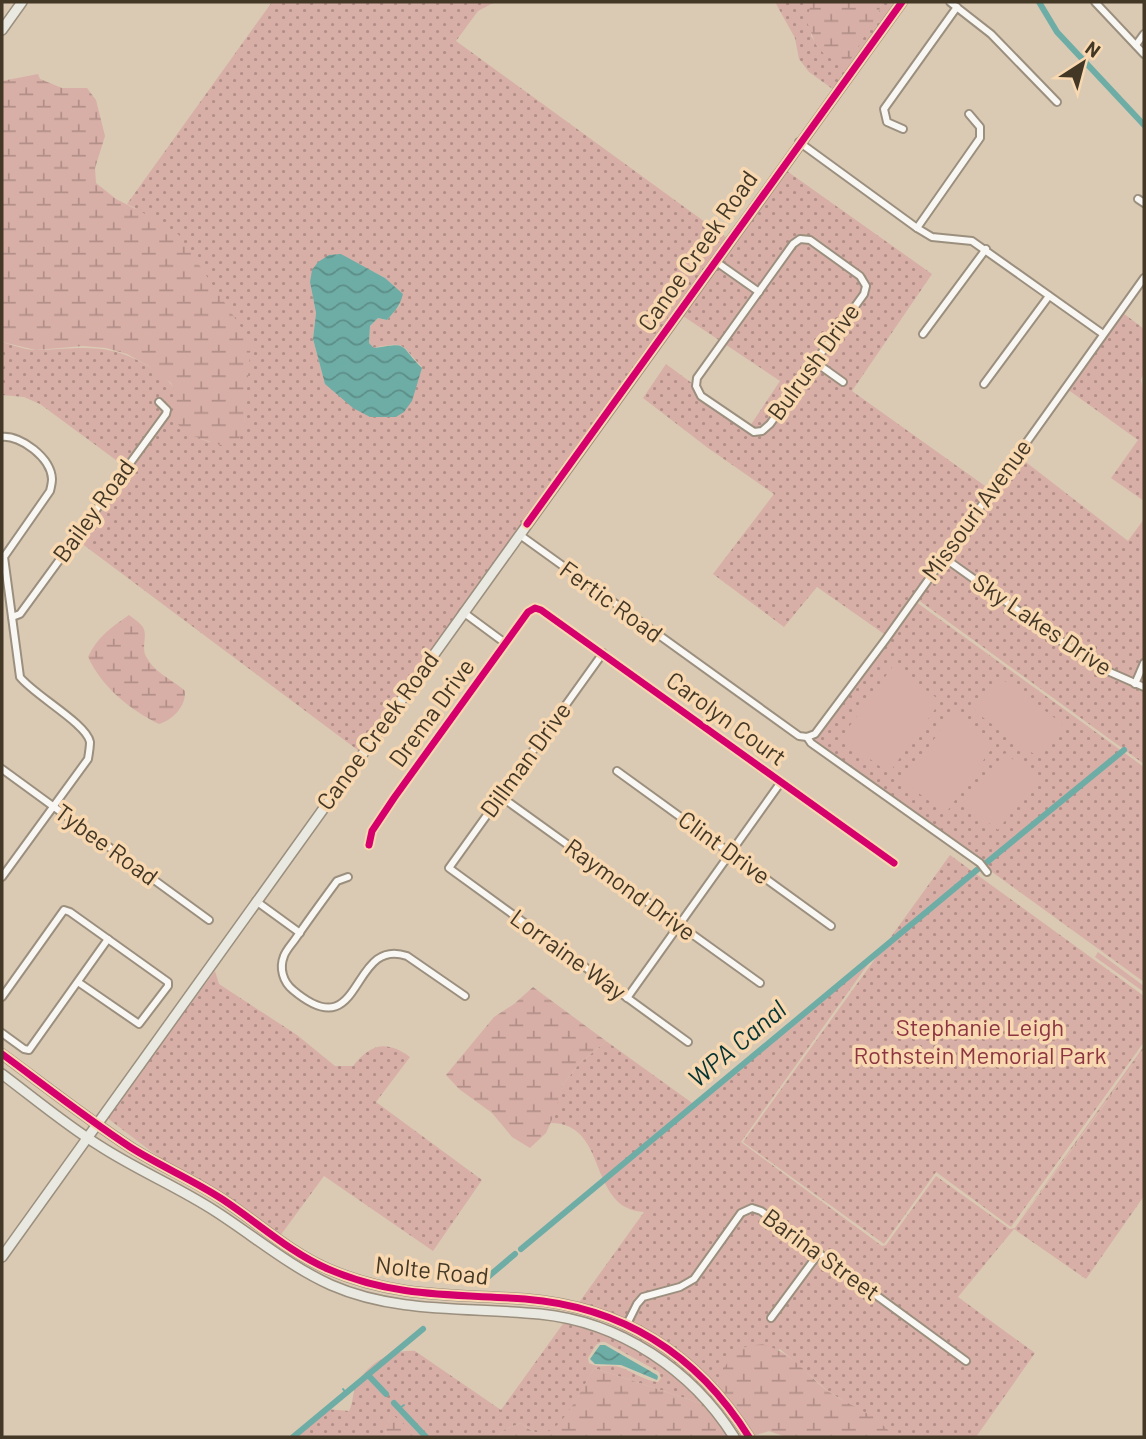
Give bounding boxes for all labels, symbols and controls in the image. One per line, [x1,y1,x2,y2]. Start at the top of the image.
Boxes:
north arrow [1048,28,1118,98]
text: N [1081,36,1105,62]
street label: Canoe Creek Road [631,165,763,336]
street label: Bulrush Drive [761,297,865,425]
street label: Missouri Avenue [915,433,1037,586]
street label: Bailey Road [46,453,140,567]
street label: Fertic Road [555,554,669,648]
street label: Sky Lakes Drive [968,567,1118,681]
street label: Canoe Creek Road [310,645,444,815]
street label: Drema Drive [382,652,480,772]
street label: Carolyn Court [661,665,792,771]
street label: Dillman Drive [473,696,576,822]
street label: Tybee Road [50,797,164,891]
street label: Clint Drive [673,804,776,890]
street label: Raymond Drive [560,832,702,946]
street label: Lorraine Way [505,902,632,1005]
water label: WPA Canal [681,993,792,1093]
park label: Stephanie Leigh Rothstein Memorial Park [853,1012,1107,1069]
street label: Barina Street [758,1202,886,1306]
street label: Nolte Road [374,1249,490,1290]

